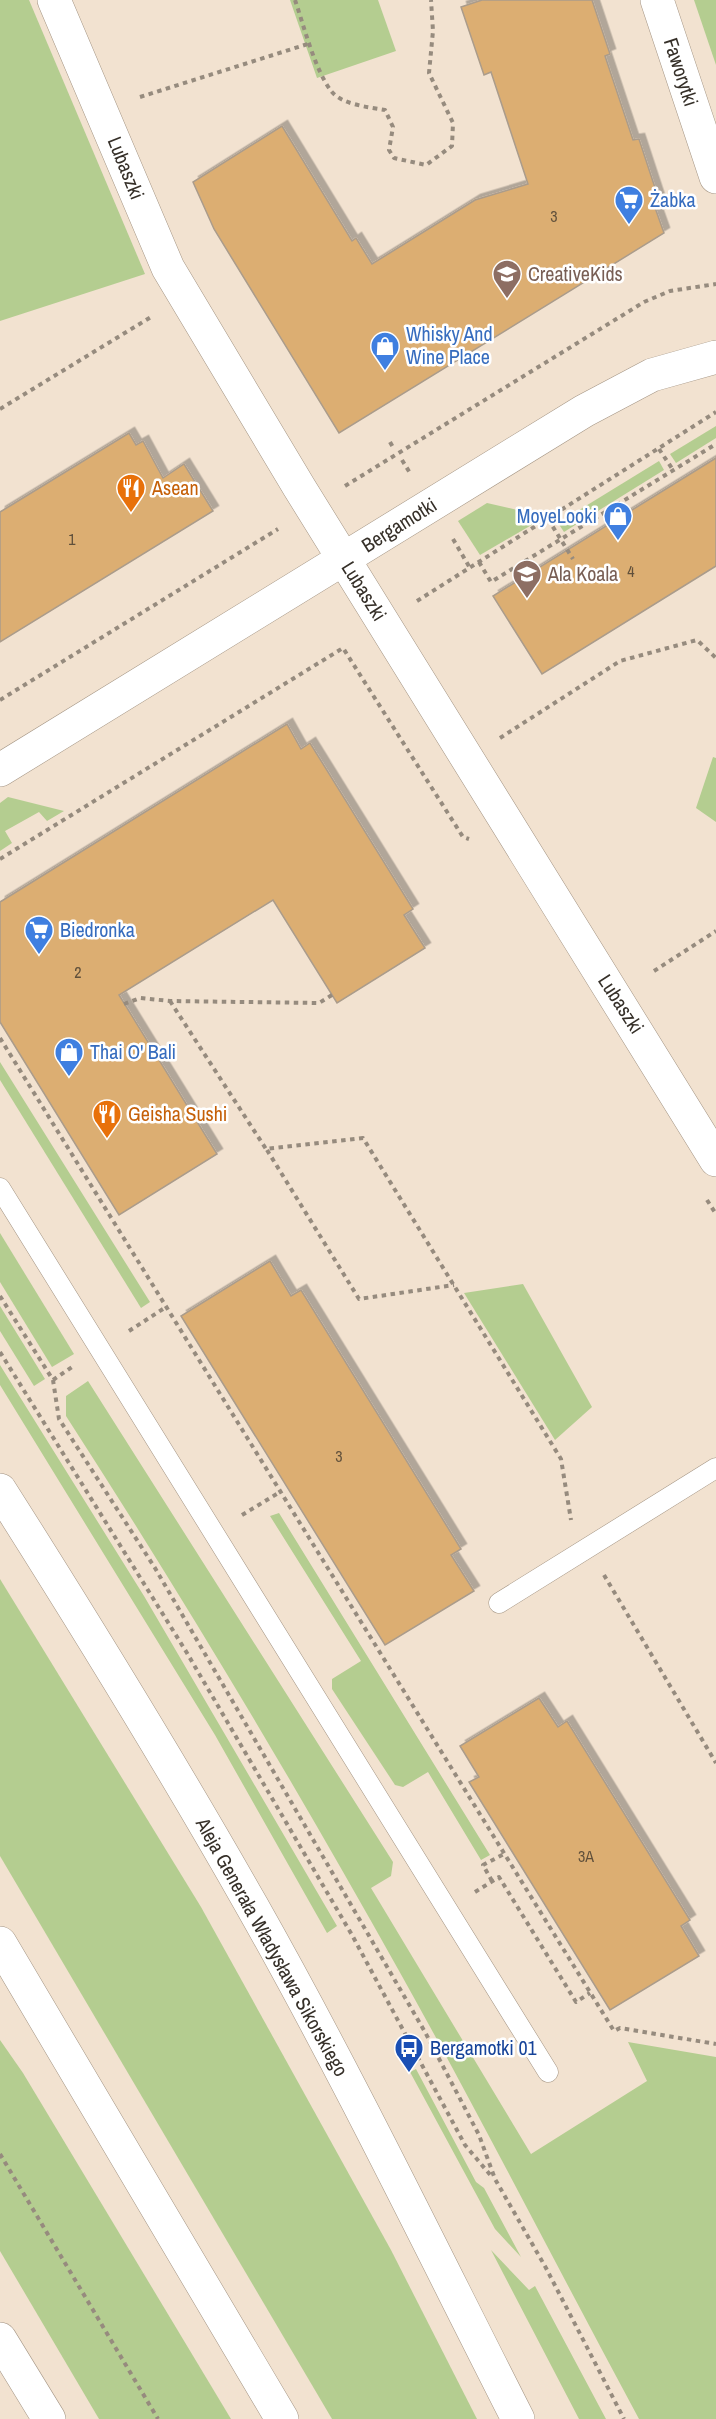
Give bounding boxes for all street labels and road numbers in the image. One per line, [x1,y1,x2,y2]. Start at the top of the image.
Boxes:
street label: Faworytki [658,34,705,109]
street label: Lubaszki [102,132,151,203]
street label: Bergamotki [356,491,441,558]
street label: Lubaszki [336,556,393,626]
street label: Lubaszki [592,969,651,1039]
street label: Aleja Generała Władysława Sikorskiego [189,1812,355,2081]

